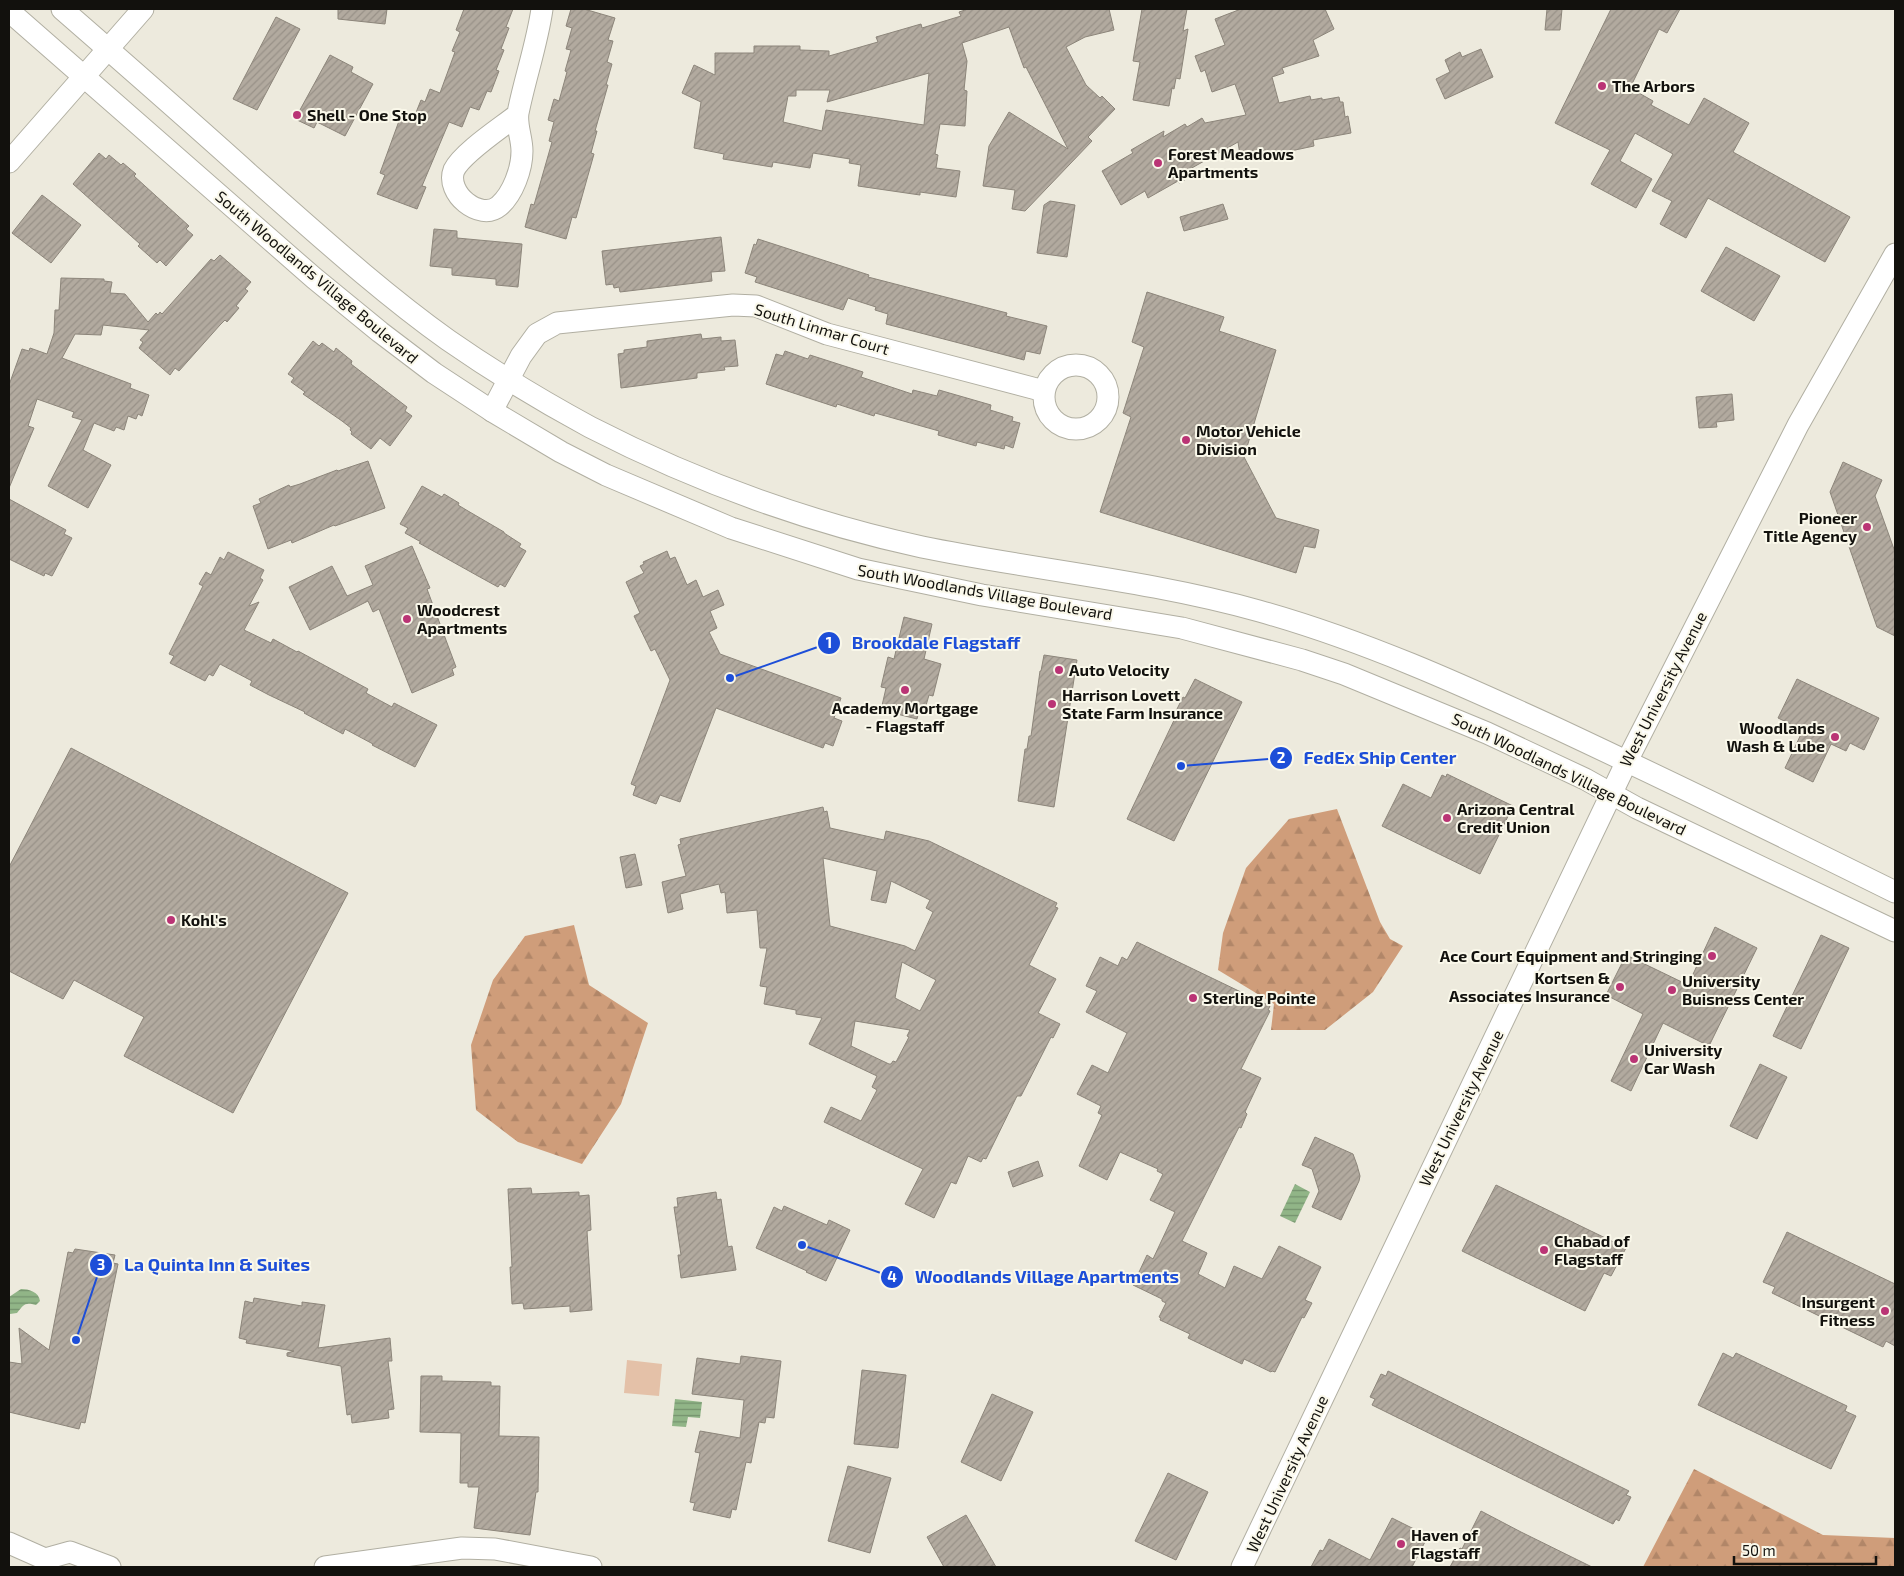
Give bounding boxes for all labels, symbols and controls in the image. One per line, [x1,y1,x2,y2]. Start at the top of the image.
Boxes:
place label: The Arbors [1612,76,1695,95]
marker: The Arbors [1596,80,1608,92]
place label: Shell - One Stop [307,105,427,124]
marker: Shell - One Stop [291,109,303,121]
place label: Forest Meadows Apartments [1168,144,1294,181]
marker: Forest Meadows Apartments [1152,157,1164,169]
street label: South Woodlands Village Boulevard [212,186,422,367]
street label: South Linmar Court [752,299,892,358]
place label: Motor Vehicle Division [1196,421,1301,458]
marker: Motor Vehicle Division [1180,434,1192,446]
place label: Pioneer Title Agency [1764,508,1857,546]
marker: Pioneer Title Agency [1861,521,1873,533]
street label: South Woodlands Village Boulevard [856,560,1114,623]
place label: Woodcrest Apartments [417,600,507,637]
street label: West University Avenue [1615,608,1710,770]
marker: Woodcrest Apartments [401,613,413,625]
callout: Brookdale Flagstaff [817,627,1030,660]
text: Brookdale Flagstaff [852,631,1022,653]
text: 1 [826,633,832,651]
place label: Auto Velocity [1069,660,1170,680]
marker: Auto Velocity [1053,664,1065,676]
marker: Academy Mortgage - Flagstaff [899,684,911,696]
place label: Harrison Lovett State Farm Insurance [1062,685,1223,722]
place label: Academy Mortgage - Flagstaff [832,698,978,735]
marker: Harrison Lovett State Farm Insurance [1046,698,1058,710]
street label: South Woodlands Village Boulevard [1449,708,1690,839]
place label: Woodlands Wash & Lube [1727,718,1825,755]
marker: Woodlands Wash & Lube [1829,731,1841,743]
callout: FedEx Ship Center [1268,741,1466,774]
text: FedEx Ship Center [1304,746,1457,768]
text: 2 [1277,748,1286,766]
place label: Arizona Central Credit Union [1457,799,1575,836]
marker: Arizona Central Credit Union [1441,812,1453,824]
place label: Kohl's [181,910,227,929]
marker: Kohl's [165,914,177,926]
place label: Ace Court Equipment and Stringing [1440,946,1703,965]
marker: Ace Court Equipment and Stringing [1706,950,1718,962]
place label: Kortsen & Associates Insurance [1449,968,1610,1005]
place label: University Buisness Center [1682,971,1804,1008]
marker: Kortsen & Associates Insurance [1614,981,1626,993]
marker: University Buisness Center [1666,984,1678,996]
place label: Sterling Pointe [1203,988,1316,1007]
marker: Sterling Pointe [1187,992,1199,1004]
street label: West University Avenue [1414,1026,1507,1189]
place label: University Car Wash [1644,1040,1722,1077]
marker: University Car Wash [1628,1053,1640,1065]
place label: Chabad of Flagstaff [1554,1231,1630,1268]
marker: Chabad of Flagstaff [1538,1244,1550,1256]
callout: La Quinta Inn & Suites [89,1248,320,1281]
text: La Quinta Inn & Suites [124,1253,310,1275]
text: 3 [97,1255,105,1273]
callout: Woodlands Village Apartments [879,1260,1189,1293]
text: Woodlands Village Apartments [915,1265,1179,1287]
text: 4 [887,1267,897,1285]
place label: Insurgent Fitness [1802,1292,1875,1329]
marker: Insurgent Fitness [1879,1305,1891,1317]
street label: West University Avenue [1242,1392,1331,1556]
place label: Haven of Flagstaff [1411,1525,1481,1562]
scale bar [1734,1534,1876,1566]
marker: Haven of Flagstaff [1395,1538,1407,1550]
text: 50 m [1742,1541,1776,1559]

